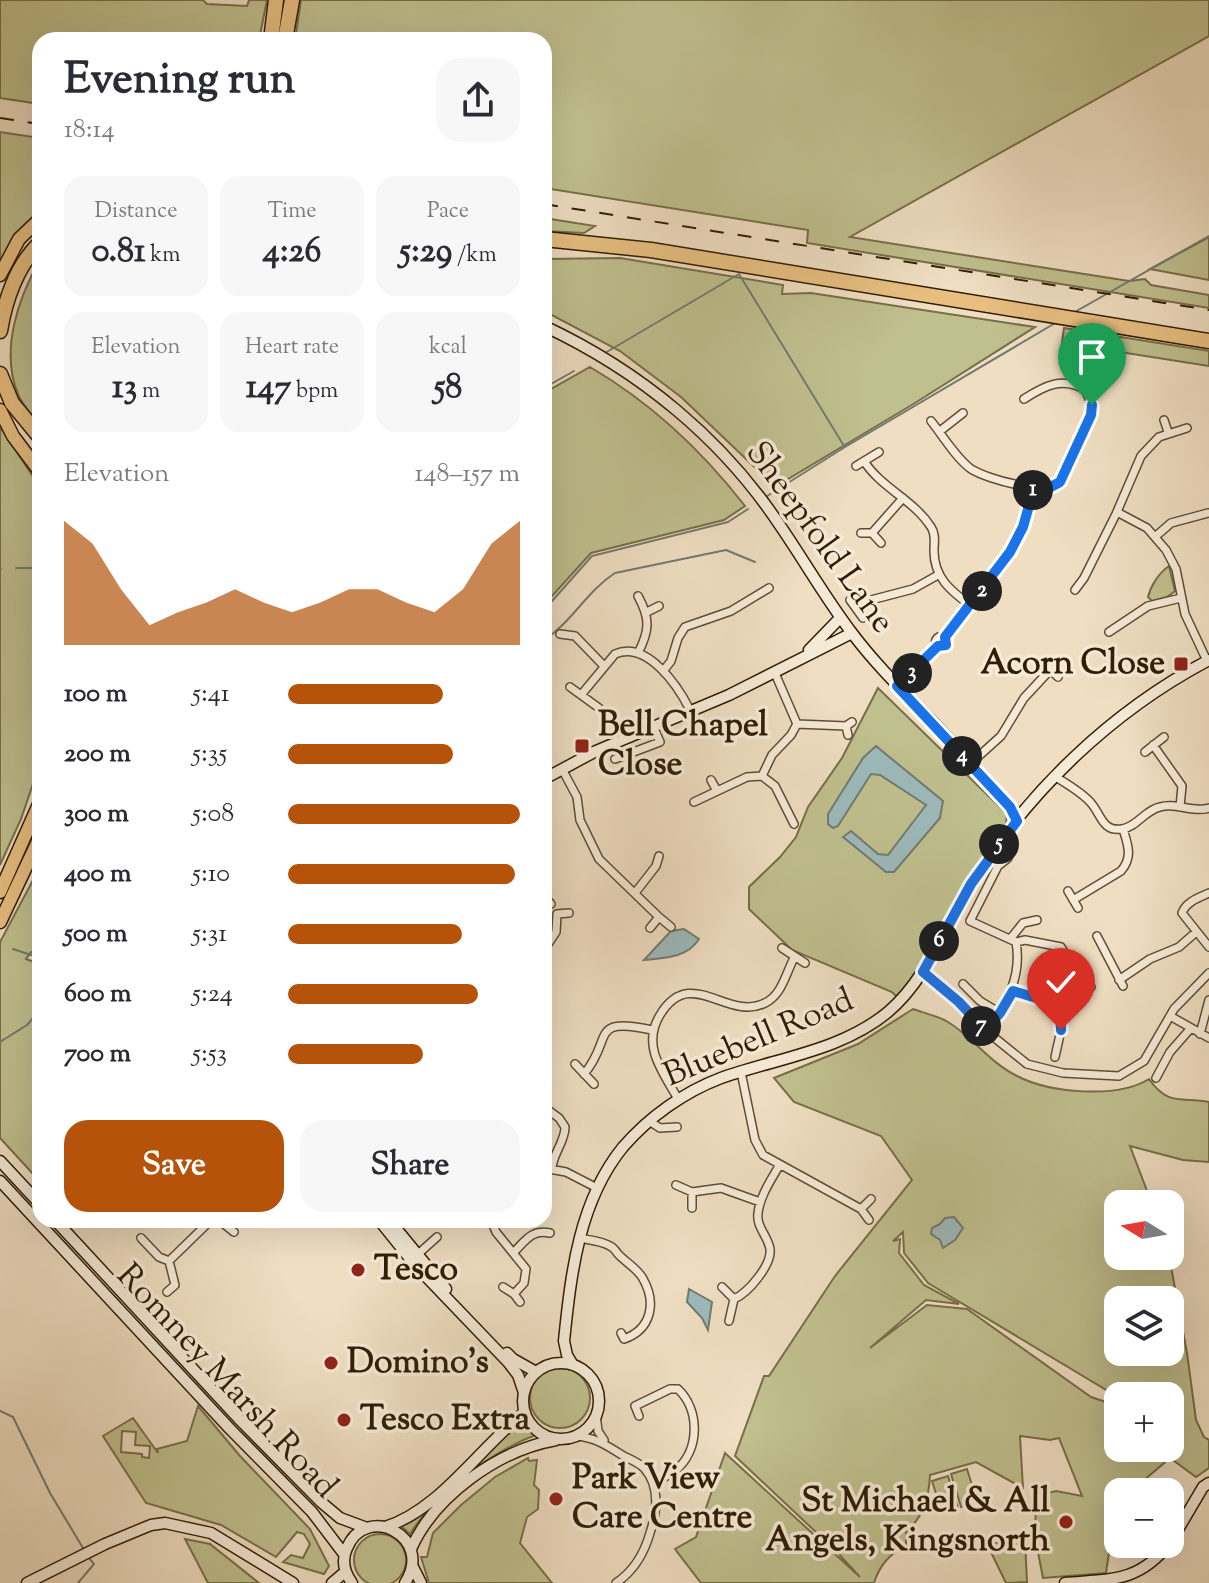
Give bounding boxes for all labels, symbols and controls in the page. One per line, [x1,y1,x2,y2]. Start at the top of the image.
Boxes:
text: Evening run [64,50,296,113]
button: share [436,58,520,142]
text: 18:14 [64,112,115,149]
text: Distance [95,196,177,228]
text: Time [268,196,316,228]
text: Pace [427,196,469,228]
text: 0.81 [91,228,146,277]
text: 4:26 [263,228,321,277]
text: 5:29 [399,228,452,277]
text: km [146,240,181,272]
text: /km [452,240,497,272]
pin [1058,323,1126,405]
text: Elevation [91,332,181,364]
text: Heart rate [245,332,339,364]
text: kcal [429,332,467,364]
icon: arrive [1070,335,1114,379]
text: 13 [112,364,137,413]
text: 147 [246,364,291,413]
text: 58 [434,364,462,413]
text: m [137,376,160,408]
text: bpm [291,376,338,408]
street label: Sheepfold Lane [732,432,906,644]
text: Elevation [64,456,169,493]
text: 148–157 m [415,456,520,493]
pin: 1 [1013,470,1053,510]
text: 1 [1029,474,1037,506]
pin: 2 [962,571,1002,611]
text: 2 [977,575,987,607]
place label: Acorn Close [981,640,1165,689]
pin: 3 [892,653,932,693]
marker: Acorn Close [1172,655,1190,673]
text: 3 [908,657,916,689]
text: 100 m [64,676,127,713]
text: 5:41 [192,676,230,713]
place label: Bell Chapel Close [598,702,769,790]
text: 200 m [64,736,131,773]
text: 5:35 [192,736,227,773]
pin: 4 [942,736,982,776]
marker: Bell Chapel Close [573,737,591,755]
text: 4 [956,740,968,772]
text: 300 m [64,796,129,833]
text: 5:08 [192,796,234,833]
pin: 5 [979,824,1019,864]
text: 5 [995,828,1003,860]
text: 400 m [64,856,131,893]
text: 5:10 [192,856,230,893]
text: 500 m [64,916,127,953]
text: 5:31 [192,916,227,953]
pin: 6 [919,921,959,961]
text: 6 [934,925,944,957]
pin [1027,948,1095,1030]
icon: check [1039,960,1083,1004]
text: 600 m [64,976,131,1013]
text: 5:24 [192,976,233,1013]
street label: Bluebell Road [656,977,862,1101]
pin: 7 [961,1006,1001,1046]
text: 7 [975,1010,987,1042]
text: 700 m [64,1036,131,1073]
text: 5:53 [192,1036,227,1073]
button: Save [64,1120,284,1212]
button: Share [300,1120,520,1212]
north arrow [1104,1190,1184,1270]
map controls [1104,1190,1184,1558]
place label: Tesco [374,1246,458,1295]
street label: Romney Marsh Road [104,1254,348,1510]
marker: Tesco [349,1261,367,1279]
button: layers [1104,1286,1184,1366]
place label: Domino's [347,1339,489,1388]
marker: Domino's [322,1354,340,1372]
button: + [1104,1382,1184,1462]
place label: Tesco Extra [360,1396,531,1445]
marker: Tesco Extra [335,1411,353,1429]
place label: Park View Care Centre [572,1455,752,1543]
place label: St Michael & All Angels, Kingsnorth [765,1478,1050,1566]
button: − [1104,1478,1184,1558]
marker: Park View Care Centre [547,1490,565,1508]
marker: St Michael & All Angels, Kingsnorth [1057,1513,1075,1531]

